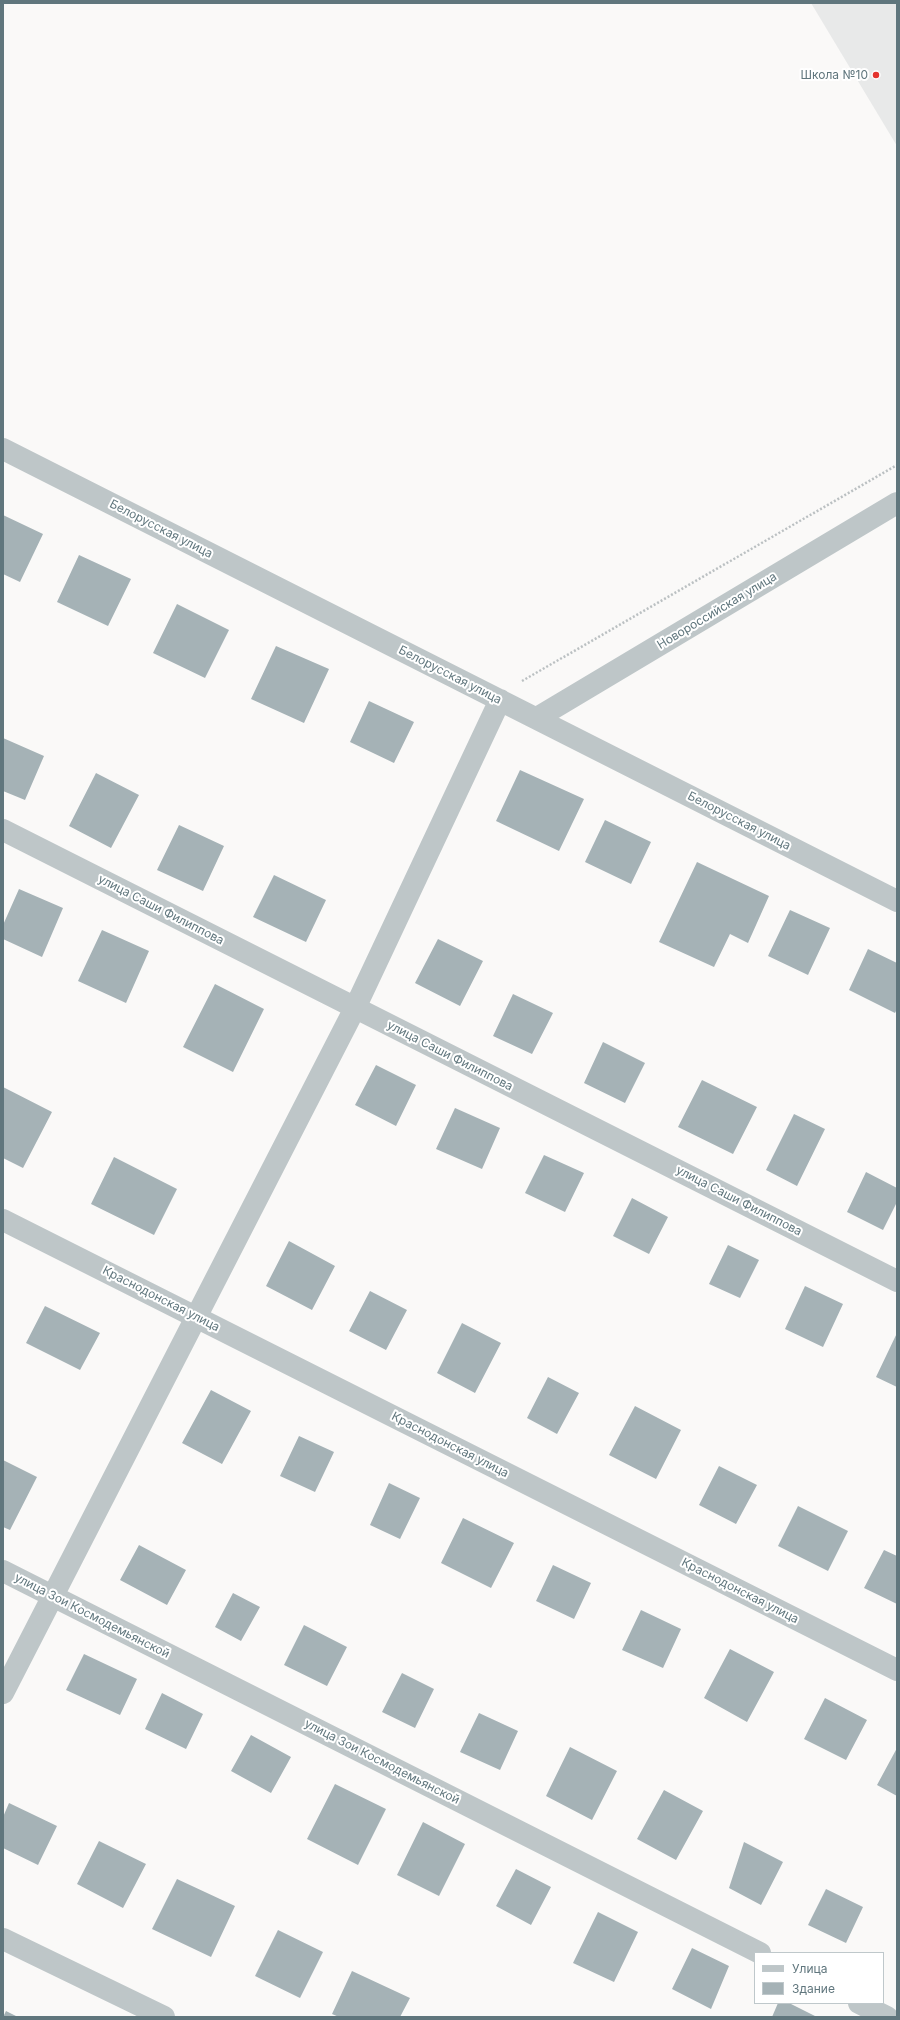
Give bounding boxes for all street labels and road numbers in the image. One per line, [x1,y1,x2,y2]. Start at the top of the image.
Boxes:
street label: Белорусская улица [107,497,215,561]
street label: Новороссийская улица [655,570,779,652]
street label: Белорусская улица [396,643,504,707]
street label: Белорусская улица [685,789,793,853]
street label: улица Саши Филиппова [96,872,226,948]
street label: улица Саши Филиппова [385,1018,515,1094]
street label: улица Саши Филиппова [674,1163,804,1239]
street label: Краснодонская улица [100,1263,222,1335]
street label: Краснодонская улица [389,1409,511,1481]
street label: Краснодонская улица [679,1555,801,1627]
street label: улица Зои Космодемьянской [12,1570,172,1662]
street label: улица Зои Космодемьянской [302,1716,462,1808]

